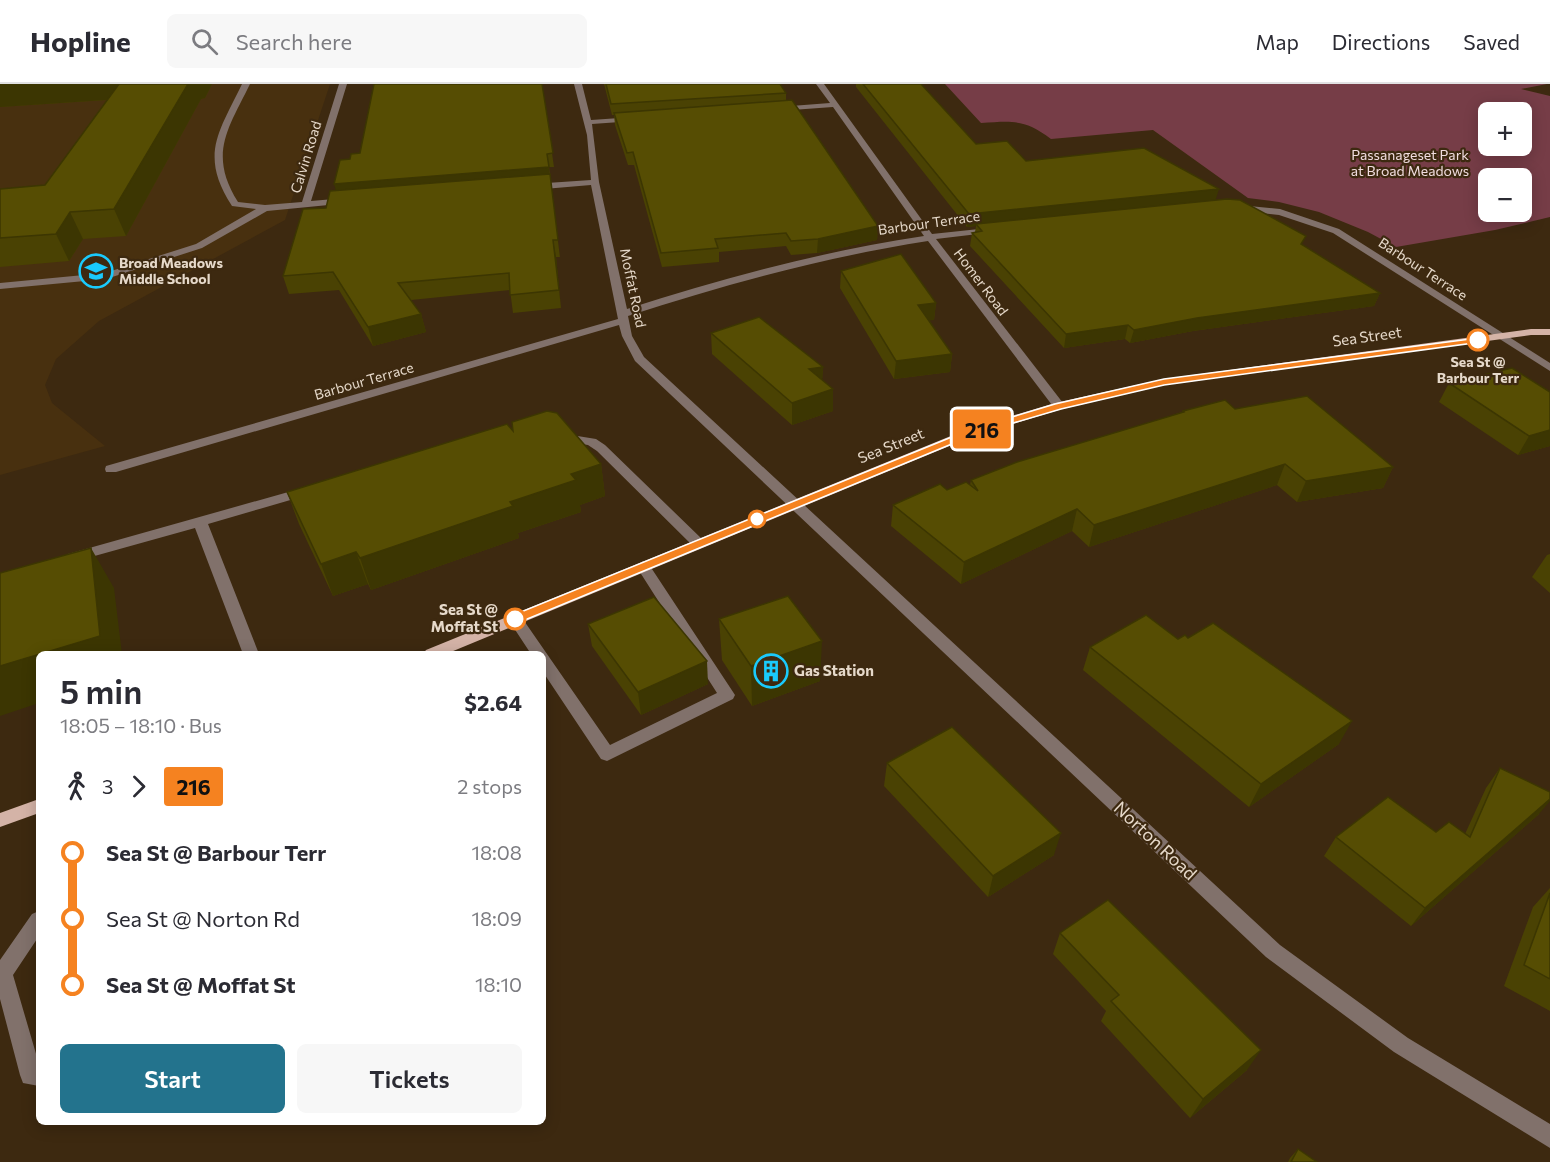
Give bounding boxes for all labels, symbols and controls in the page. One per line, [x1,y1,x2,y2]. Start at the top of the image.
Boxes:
search box [167,14,587,68]
text: Hopline [30,24,131,58]
icon: search [188,25,221,58]
text: Search here [236,28,352,55]
text: Map [1256,29,1299,54]
text: Directions [1332,29,1430,54]
text: Saved [1463,29,1520,54]
map controls [1478,102,1532,222]
button: + [1478,102,1532,156]
street label: Calvin Road [286,119,325,195]
park label: Passanageset Park at Broad Meadows [1351,146,1469,179]
button: − [1478,168,1532,222]
street label: Barbour Terrace [877,207,981,238]
street label: Barbour Terrace [1376,233,1471,304]
street label: Homer Road [951,245,1012,319]
street label: Moffat Road [617,247,650,329]
school or university icon: Broad Meadows Middle School [78,253,114,289]
place label: Broad Meadows Middle School [119,254,223,287]
street label: Sea Street [1331,322,1403,350]
marker: Sea St @ Barbour Terr [1467,329,1489,351]
place label: Sea St @ Barbour Terr [1437,353,1519,386]
street label: Barbour Terrace [312,358,416,403]
line badge: 216 [948,410,1016,448]
text: 216 [965,417,999,442]
street label: Sea Street [855,424,926,466]
unlabelled marker [748,510,766,528]
place label: Sea St @ Moffat St [431,600,498,635]
marker: Sea St @ Moffat St [504,608,526,630]
building icon: Gas Station [753,653,789,689]
place label: Gas Station [794,661,874,679]
text: 5 min [60,670,142,711]
text: $2.64 [464,689,522,716]
text: 18:05 – 18:10 · Bus [60,713,222,737]
icon: walk [60,770,93,803]
icon: forward [122,770,155,803]
text: 3 [102,774,113,798]
text: 216 [176,774,211,799]
text: 2 stops [457,774,522,798]
street label: Norton Road [1110,796,1202,884]
text: Sea St @ Barbour Terr [106,839,326,866]
text: 18:08 [471,840,522,864]
text: Sea St @ Norton Rd [106,905,300,932]
text: 18:09 [471,906,522,930]
text: Sea St @ Moffat St [106,971,296,998]
text: 18:10 [475,972,522,996]
button: Start [60,1044,285,1113]
button: Tickets [297,1044,522,1113]

